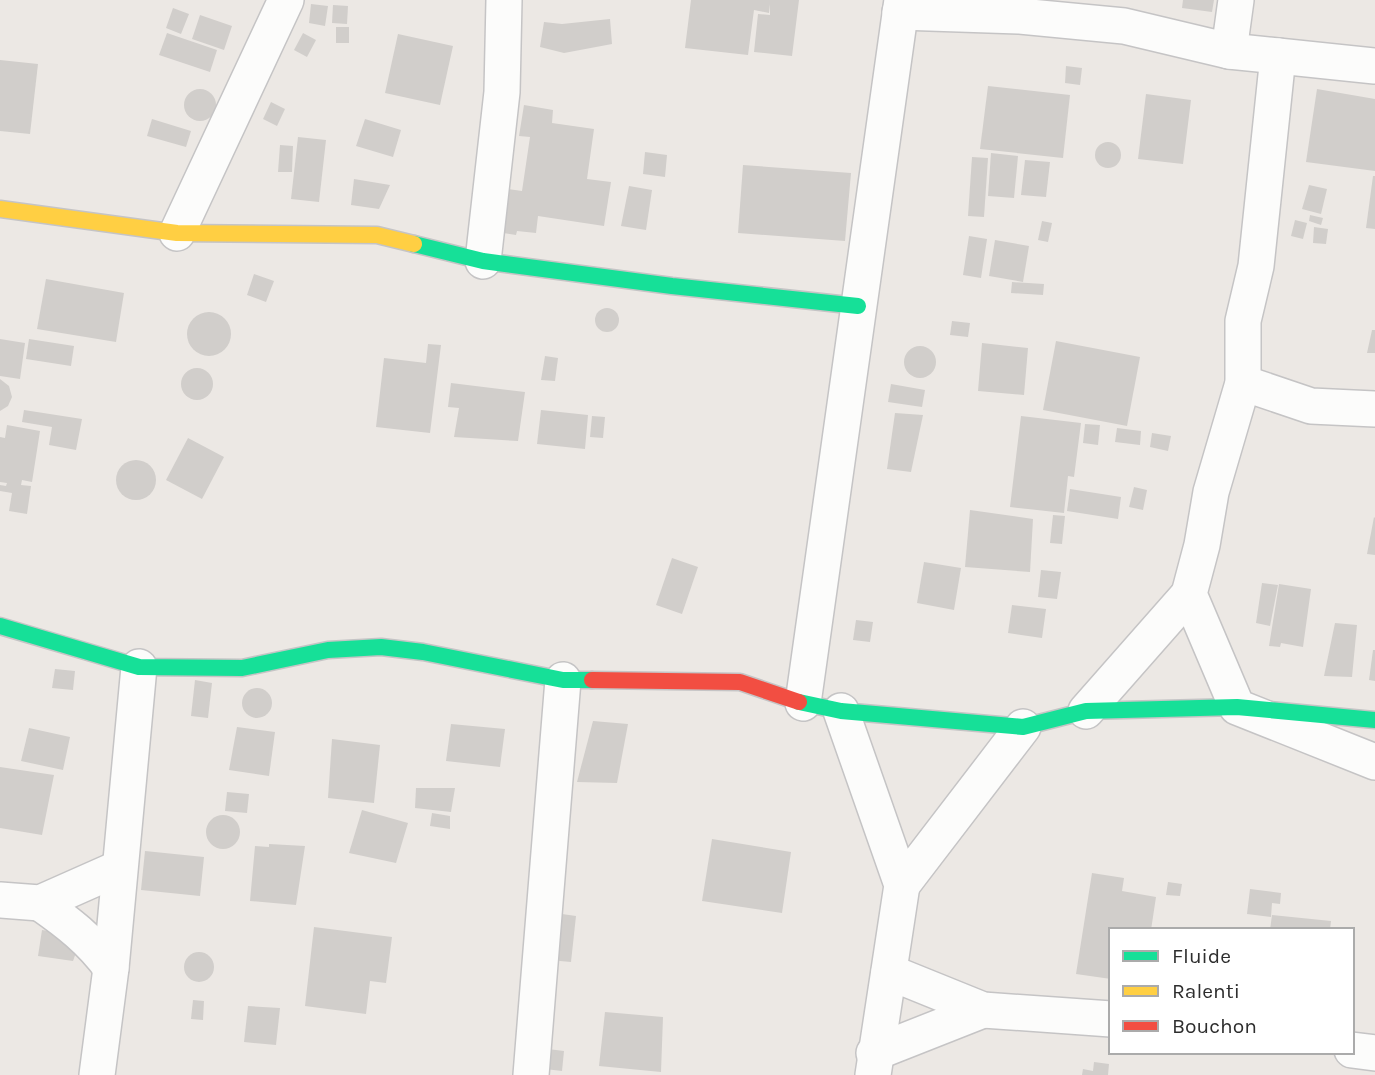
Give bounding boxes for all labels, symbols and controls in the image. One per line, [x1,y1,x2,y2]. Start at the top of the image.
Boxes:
legend [1109,928,1354,1054]
text: Fluide [1172,944,1231,968]
text: Ralenti [1172,979,1240,1003]
text: Bouchon [1172,1014,1257,1038]

